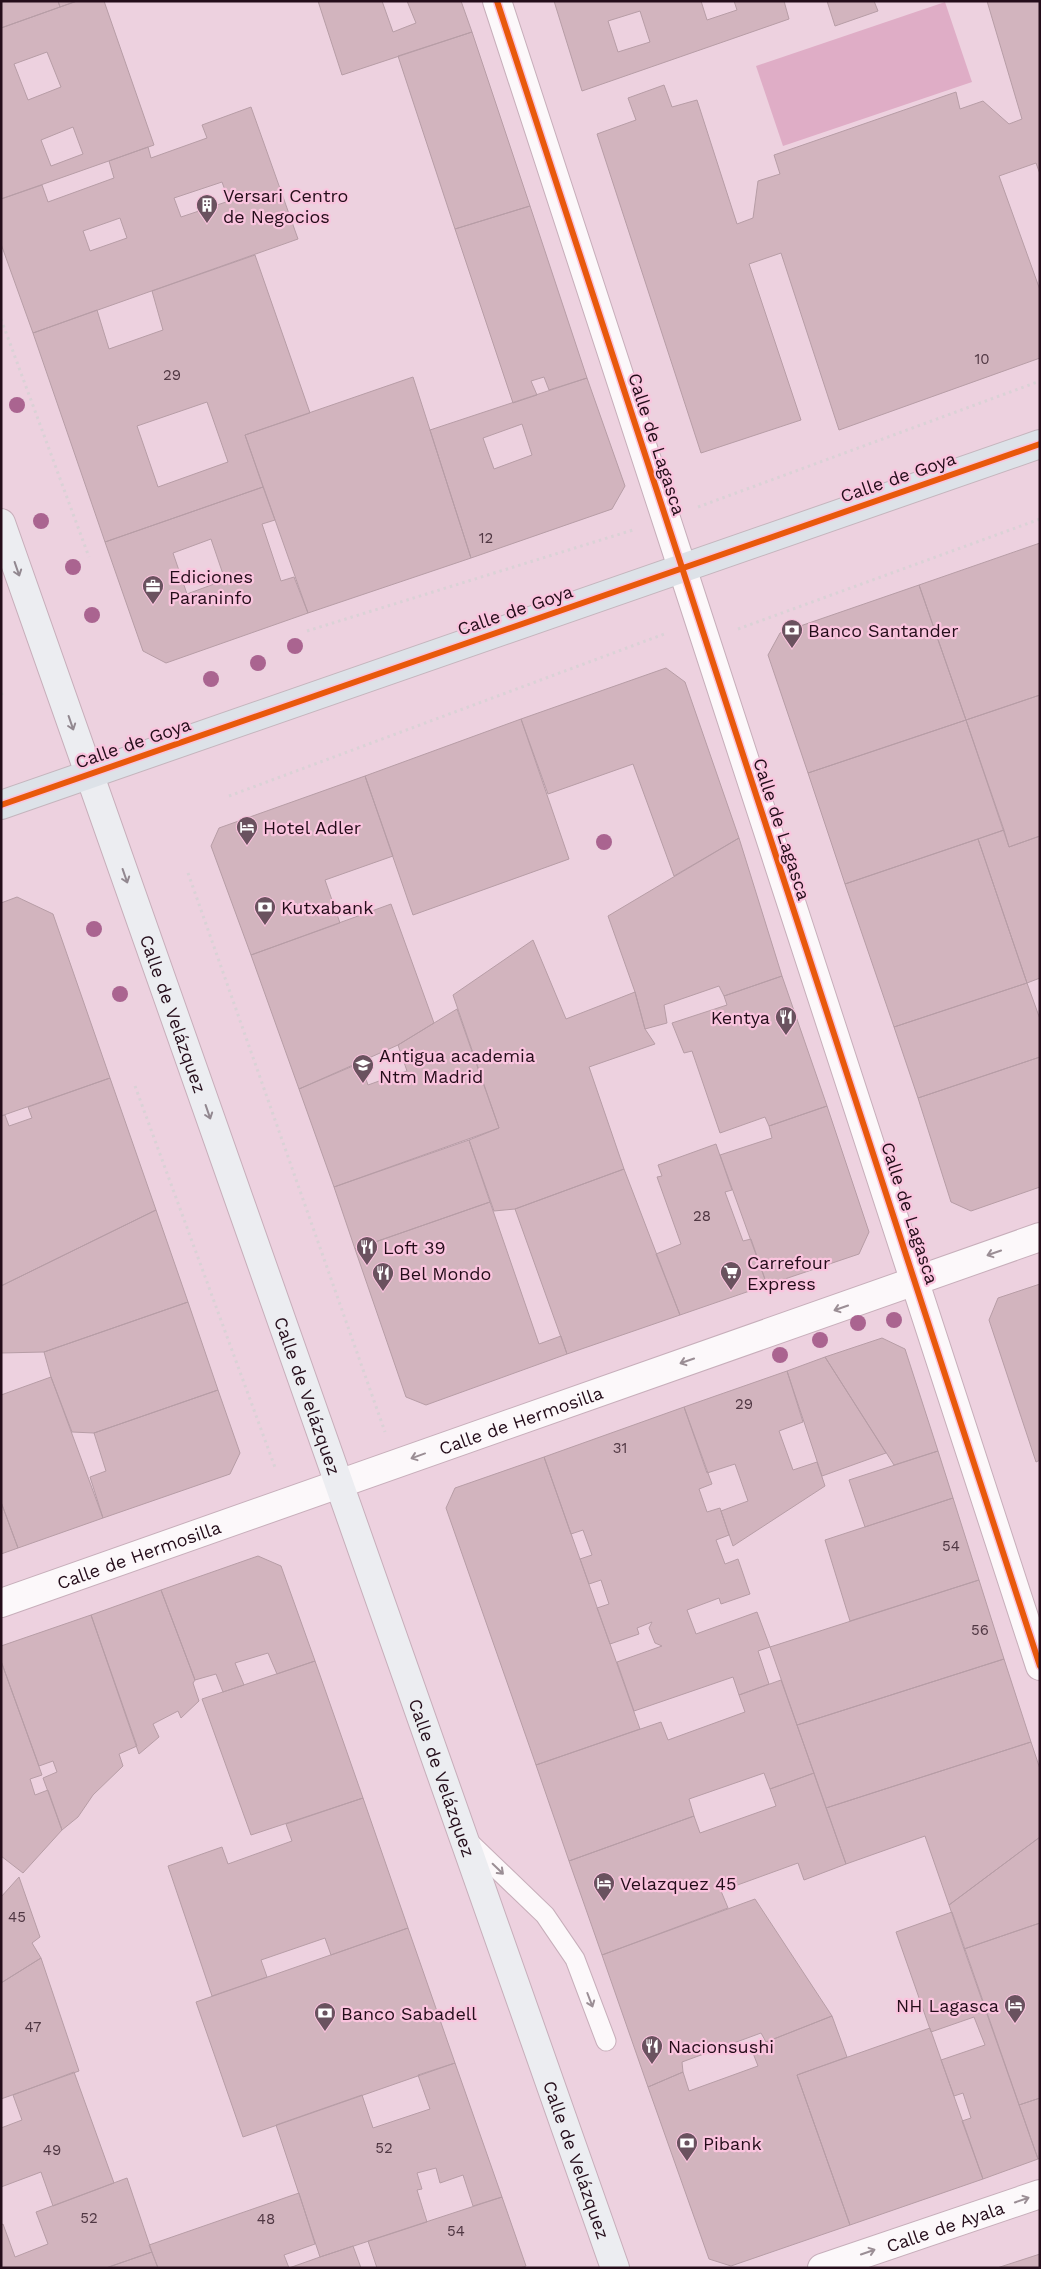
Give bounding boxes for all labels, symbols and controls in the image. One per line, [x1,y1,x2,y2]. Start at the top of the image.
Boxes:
place label: Versari Centro de Negocios [223,185,348,227]
building icon: Versari Centro de Negocios [195,193,219,224]
house number: 10 [974,350,990,368]
house number: 29 [163,366,181,384]
street label: Calle de Lagasca [624,370,690,518]
street label: Calle de Goya [838,447,958,507]
house number: 12 [479,529,493,547]
one-way arrow [13,561,22,577]
place label: Ediciones Paraninfo [169,566,253,608]
office icon: Ediciones Paraninfo [141,574,165,605]
street label: Calle de Goya [455,580,575,640]
bank icon: Banco Santander [780,618,804,649]
place label: Banco Santander [808,620,959,641]
street label: Calle de Goya [73,713,193,773]
one-way arrow [67,714,76,730]
street label: Calle de Lagasca [749,755,815,903]
hotel icon: Hotel Adler [235,815,259,846]
place label: Hotel Adler [263,817,361,838]
one-way arrow [121,868,130,883]
bank icon: Kutxabank [253,895,277,926]
place label: Kutxabank [281,897,373,918]
street label: Calle de Velázquez [136,932,211,1095]
restaurant icon: Kentya [774,1005,798,1036]
place label: Kentya [711,1007,770,1028]
place label: Antigua academia Ntm Madrid [379,1045,535,1087]
school or university icon: Antigua academia Ntm Madrid [351,1053,375,1084]
one-way arrow [204,1104,213,1119]
street label: Calle de Lagasca [877,1139,943,1287]
house number: 28 [693,1207,711,1225]
restaurant icon: Loft 39 [355,1235,379,1266]
place label: Loft 39 [383,1237,446,1258]
one-way arrow [987,1249,1002,1258]
place label: Carrefour Express [747,1252,830,1294]
supermarket icon: Carrefour Express [719,1260,743,1291]
restaurant icon: Bel Mondo [371,1261,395,1292]
place label: Bel Mondo [399,1263,491,1284]
one-way arrow [833,1303,849,1313]
street label: Calle de Velázquez [271,1314,346,1477]
one-way arrow [680,1357,696,1366]
street label: Calle de Hermosilla [436,1381,605,1458]
house number: 29 [735,1395,753,1413]
house number: 31 [613,1439,627,1457]
one-way arrow [411,1452,427,1461]
street label: Calle de Hermosilla [54,1516,223,1593]
house number: 54 [942,1537,960,1555]
house number: 56 [971,1621,989,1639]
street label: Calle de Velázquez [405,1696,480,1859]
one-way arrow [492,1863,504,1876]
hotel icon: Velazquez 45 [592,1871,616,1902]
place label: Velazquez 45 [620,1873,736,1894]
house number: 45 [8,1908,26,1926]
one-way arrow [586,1992,596,2007]
hotel icon: NH Lagasca [1003,1993,1027,2024]
place label: NH Lagasca [896,1995,999,2016]
bank icon: Banco Sabadell [313,2001,337,2032]
place label: Banco Sabadell [341,2003,477,2024]
house number: 47 [25,2018,41,2036]
restaurant icon: Nacionsushi [640,2034,664,2065]
place label: Nacionsushi [668,2036,774,2057]
street label: Calle de Velázquez [539,2078,614,2242]
bank icon: Pibank [675,2131,699,2162]
place label: Pibank [703,2133,762,2154]
house number: 52 [375,2139,393,2157]
house number: 49 [43,2141,61,2159]
one-way arrow [1013,2195,1029,2204]
street label: Calle de Ayala [883,2196,1007,2256]
house number: 52 [80,2209,98,2227]
house number: 48 [257,2210,275,2228]
house number: 54 [447,2222,465,2240]
one-way arrow [860,2247,875,2256]

